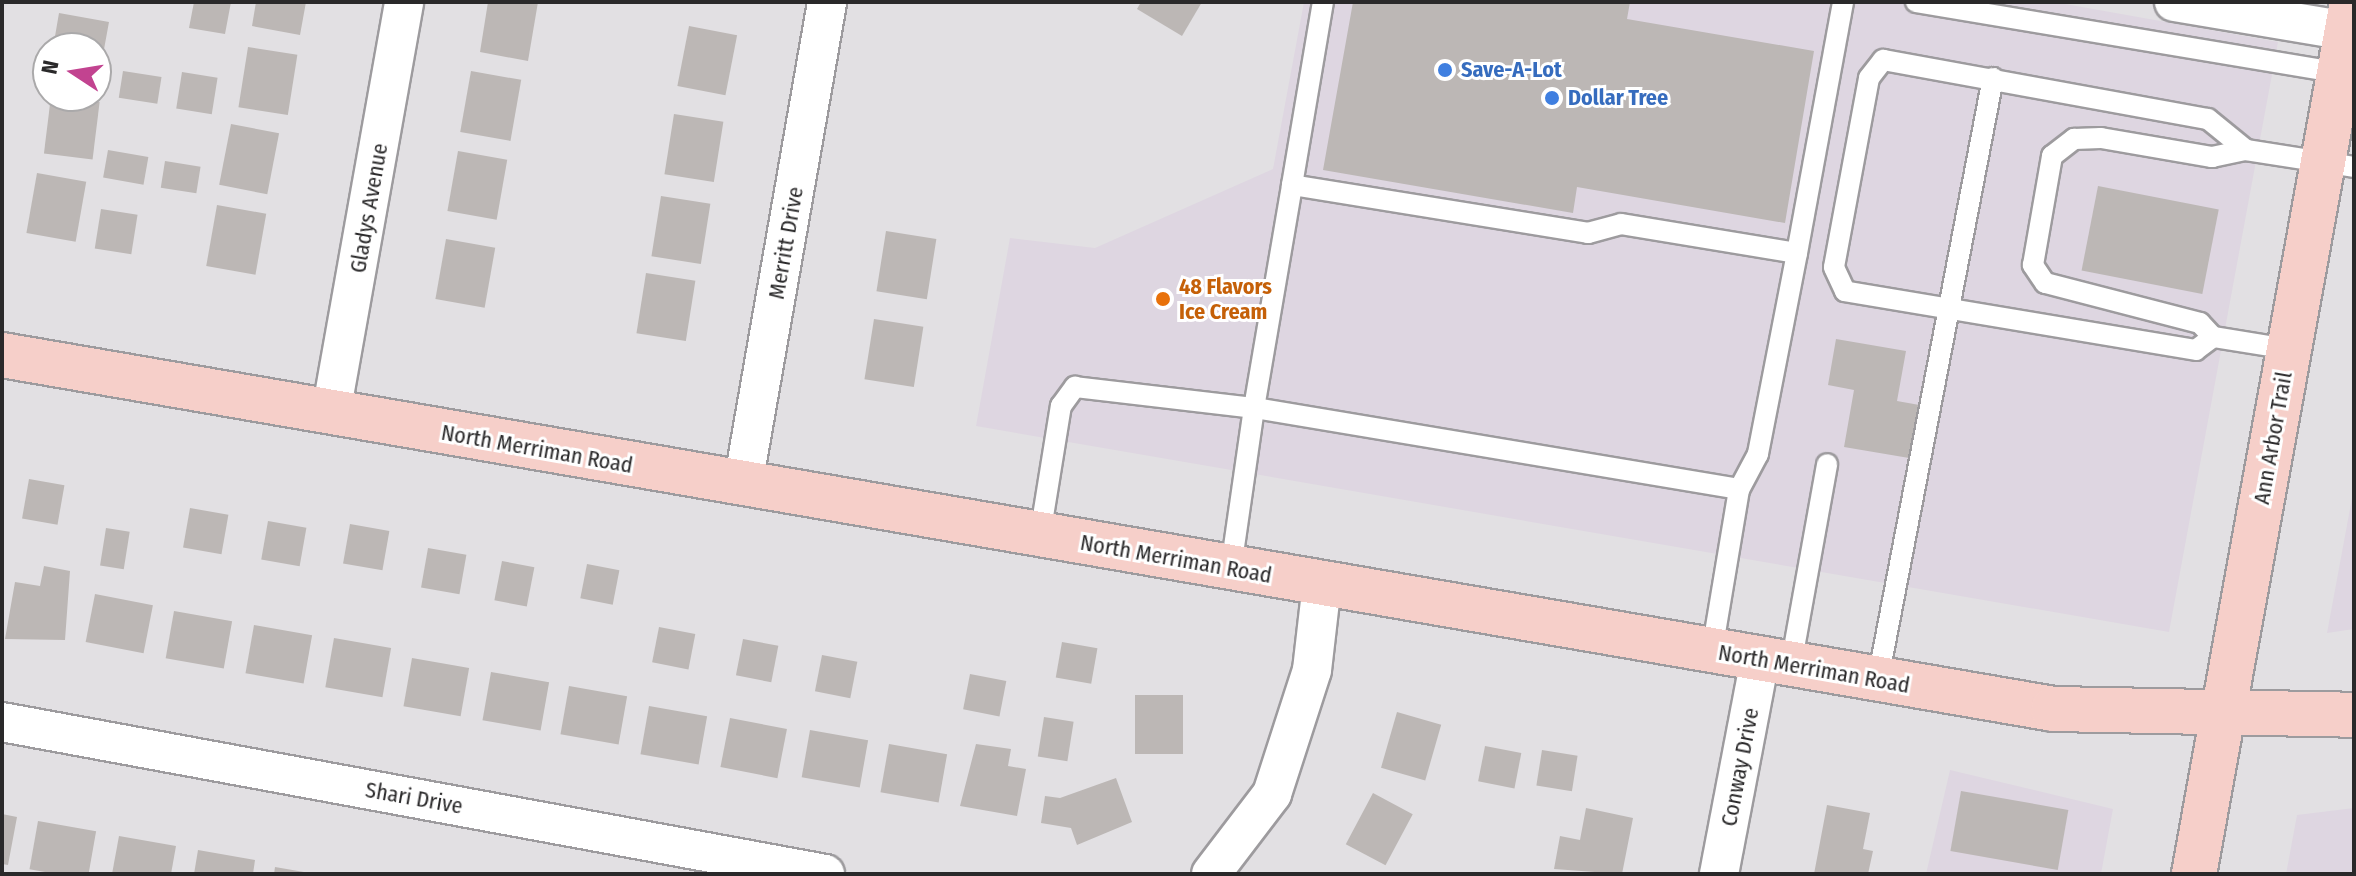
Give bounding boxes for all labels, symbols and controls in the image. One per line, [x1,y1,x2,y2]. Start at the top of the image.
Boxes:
north arrow [32,32,112,112]
place label: Save-A-Lot [1461,57,1562,83]
text: N [35,58,65,77]
marker: Save-A-Lot [1436,61,1454,79]
place label: Dollar Tree [1568,85,1668,111]
marker: Dollar Tree [1543,89,1561,107]
street label: Gladys Avenue [345,141,393,275]
street label: Merritt Drive [763,185,809,301]
place label: 48 Flavors Ice Cream [1179,273,1272,324]
marker: 48 Flavors Ice Cream [1154,290,1172,308]
street label: Ann Arbor Trail [2248,370,2298,506]
street label: North Merriman Road [439,419,635,479]
street label: North Merriman Road [1078,529,1274,589]
street label: North Merriman Road [1716,639,1912,699]
street label: Conway Drive [1716,706,1764,828]
street label: Shari Drive [363,776,465,820]

